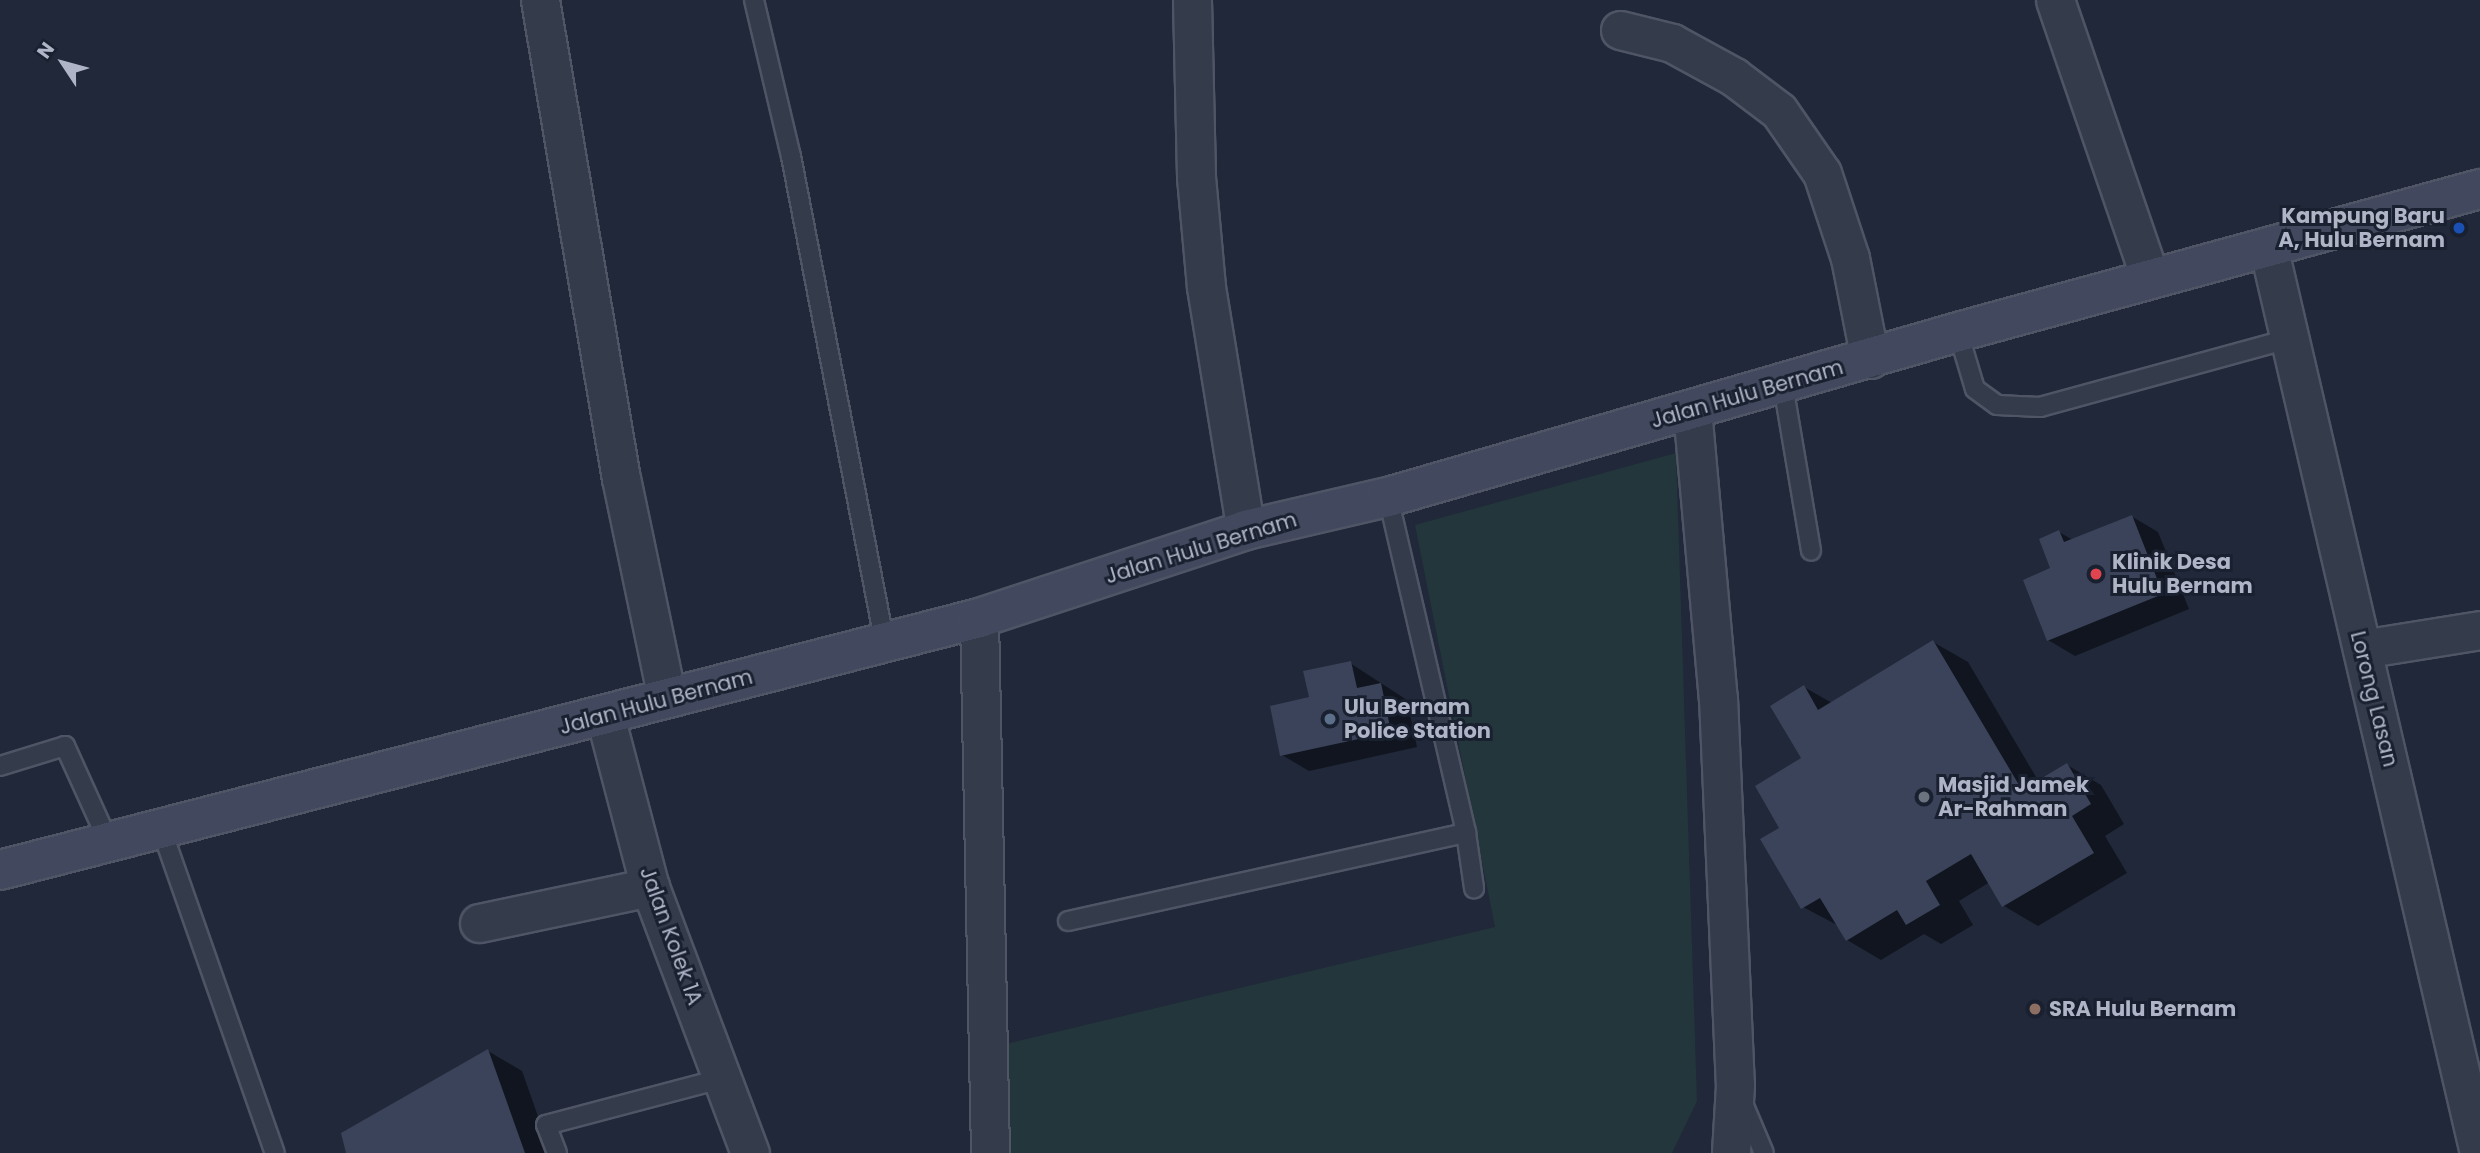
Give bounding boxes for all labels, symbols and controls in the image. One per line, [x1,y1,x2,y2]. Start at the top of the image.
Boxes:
north arrow [28,28,98,98]
text: N [30,37,61,64]
place label: Kampung Baru A, Hulu Bernam [2278,203,2445,253]
marker: Kampung Baru A, Hulu Bernam [2451,220,2467,236]
street label: Jalan Hulu Bernam [1648,354,1846,434]
street label: Jalan Hulu Bernam [1102,507,1300,589]
place label: Klinik Desa Hulu Bernam [2112,549,2253,599]
marker: Klinik Desa Hulu Bernam [2086,564,2106,584]
street label: Lorong Lasan [2345,629,2403,769]
street label: Jalan Hulu Bernam [557,664,755,740]
place label: Ulu Bernam Police Station [1344,694,1491,744]
marker: Ulu Bernam Police Station [1322,711,1338,727]
place label: Masjid Jamek Ar-Rahman [1938,772,2089,822]
marker: Masjid Jamek Ar-Rahman [1916,789,1932,805]
street label: Jalan Kolek 1A [634,863,708,1009]
place label: SRA Hulu Bernam [2049,996,2236,1022]
marker: SRA Hulu Bernam [2027,1001,2043,1017]

